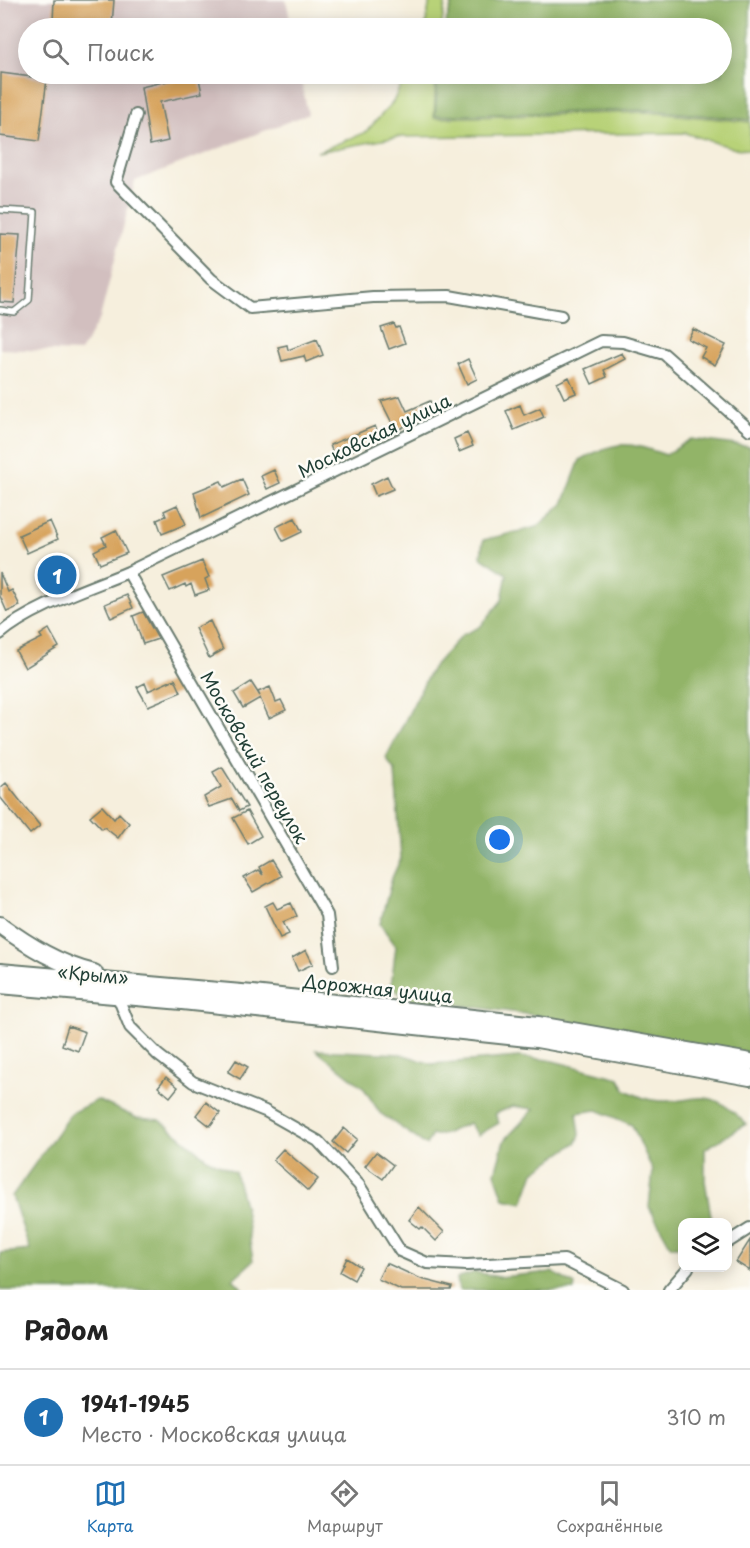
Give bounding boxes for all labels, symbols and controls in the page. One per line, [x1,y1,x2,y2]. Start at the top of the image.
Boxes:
search box [18,18,732,84]
icon: search [39,35,72,68]
text: Поиск [87,35,154,68]
street label: Московская улица [293,386,456,484]
pin: 1 [38,552,76,598]
street label: Московский переулок [195,666,316,849]
your location [485,825,514,854]
street label: «Крым» [56,957,130,991]
street label: Дорожная улица [301,967,455,1009]
map controls [678,1218,732,1272]
button: layers [678,1218,732,1272]
text: Рядом [24,1310,109,1349]
text: 1941-1945 [81,1386,190,1419]
text: 1 [39,1402,48,1432]
text: 310 m [666,1402,726,1432]
text: Место · Московская улица [81,1419,346,1449]
tab: Карта [87,1477,134,1537]
tab: Маршрут [307,1477,383,1537]
tab: Сохранённые [556,1477,663,1537]

